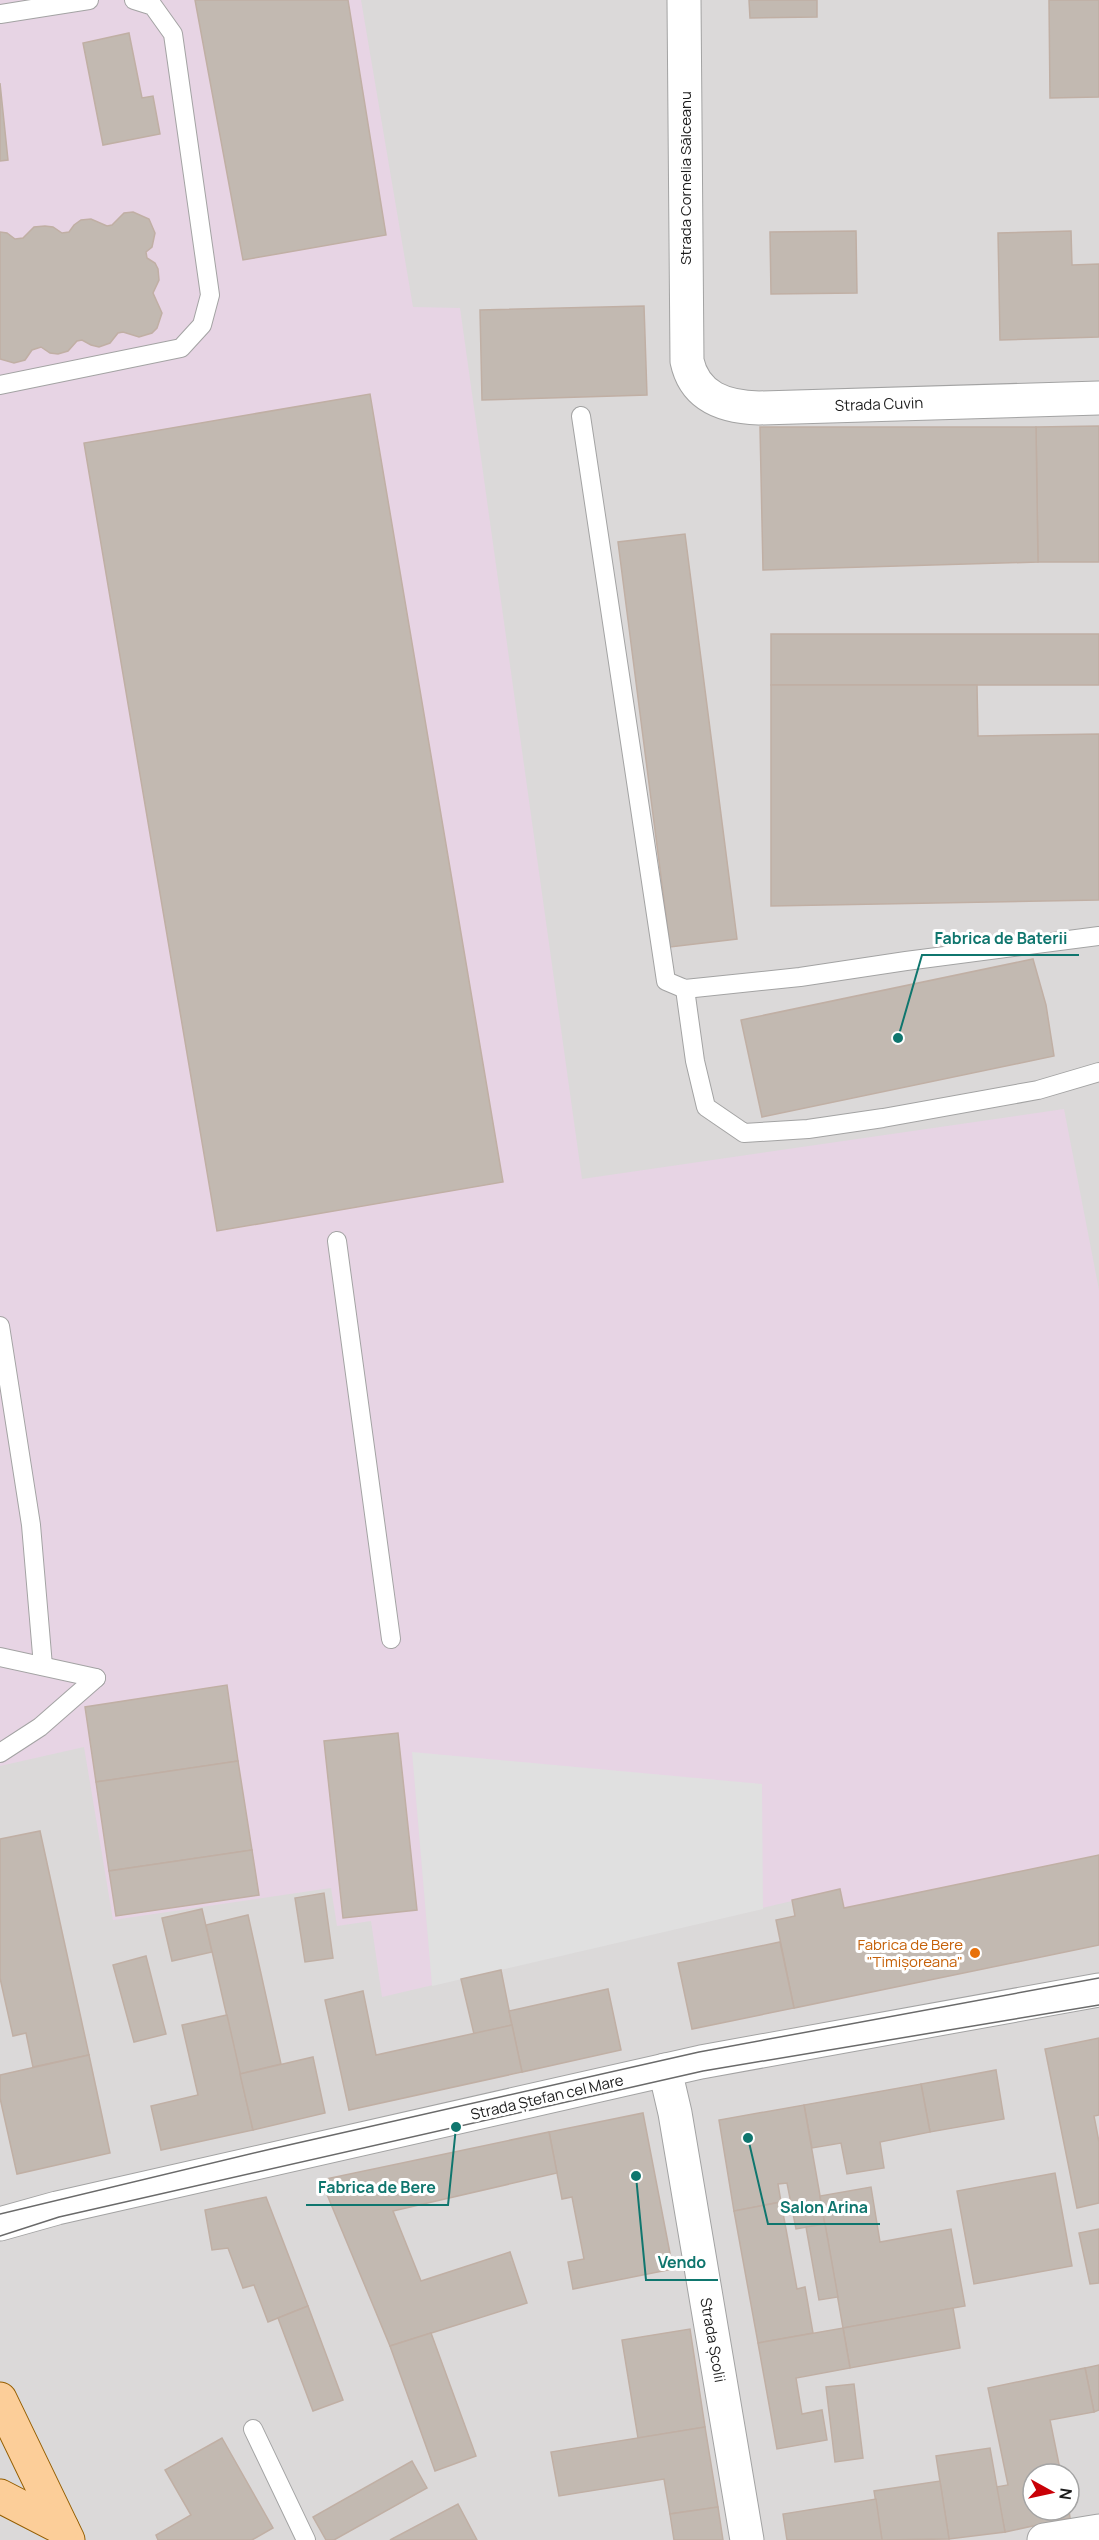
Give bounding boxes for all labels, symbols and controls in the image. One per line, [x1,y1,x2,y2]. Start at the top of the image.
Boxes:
street label: Strada Cornelia Sălceanu [675,91,696,265]
street label: Strada Cuvin [834,392,924,416]
callout: Fabrica de Baterii [922,921,1079,955]
text: Fabrica de Baterii [935,927,1068,949]
place label: Fabrica de Bere "Timișoreana" [857,1934,963,1972]
marker: Fabrica de Bere "Timișoreana" [968,1946,982,1960]
street label: Strada Ștefan cel Mare [468,2069,626,2125]
callout: Fabrica de Bere [306,2171,448,2205]
text: Fabrica de Bere [318,2176,436,2198]
callout: Salon Arina [768,2190,880,2224]
text: Salon Arina [780,2196,868,2218]
callout: Vendo [646,2246,718,2280]
text: Vendo [658,2251,706,2273]
street label: Strada Școlii [695,2296,731,2384]
north arrow [1021,2462,1081,2522]
text: N [1054,2487,1078,2501]

